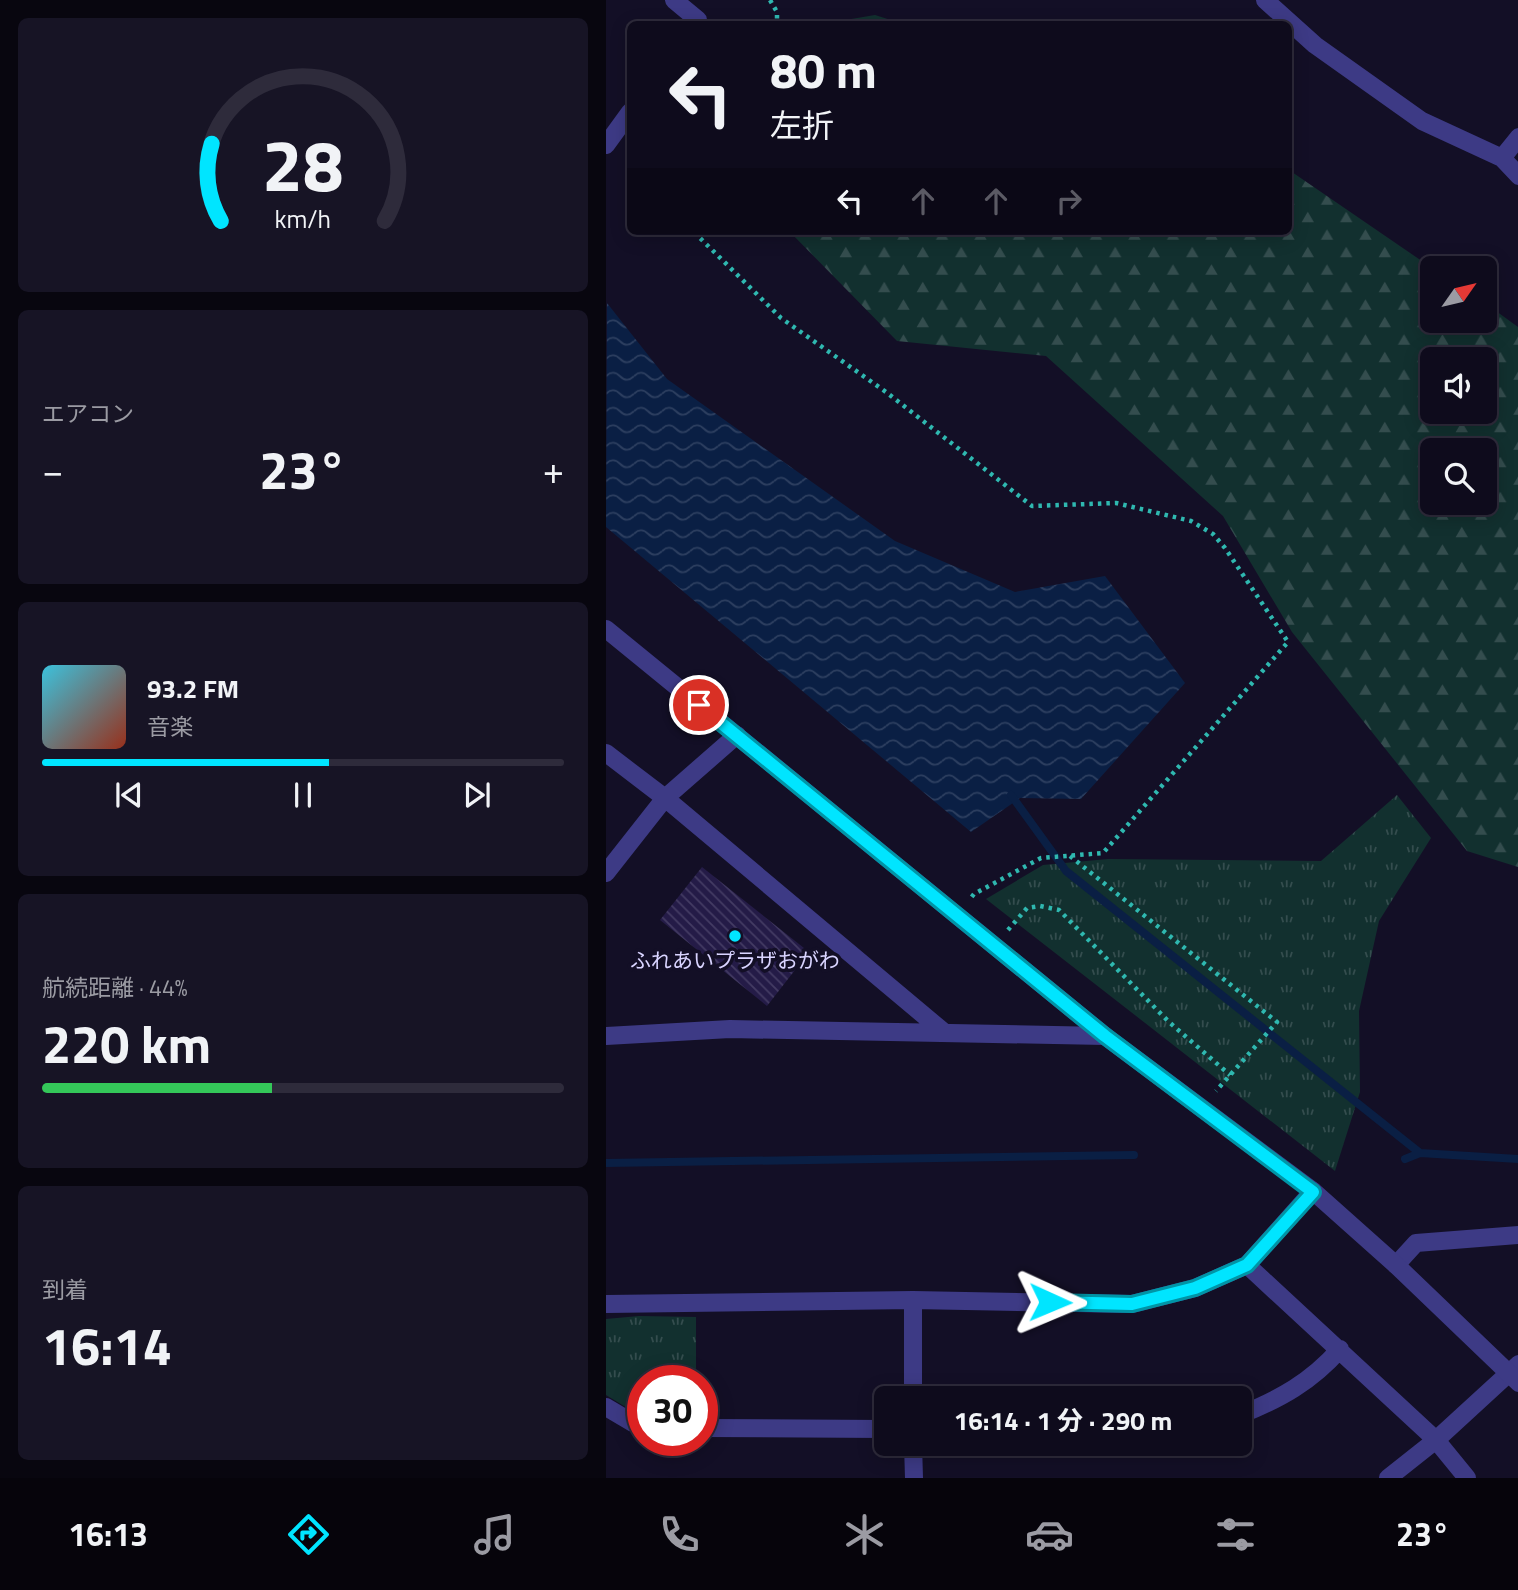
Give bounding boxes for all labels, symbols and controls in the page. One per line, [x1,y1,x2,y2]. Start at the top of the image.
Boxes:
text: 80 m [770,32,877,107]
icon: left [655,49,746,140]
text: 左折 [770,101,834,149]
text: 28 [262,109,344,219]
icon: left [831,182,869,220]
icon: ahead [904,182,942,220]
icon: ahead [977,182,1015,220]
icon: right [1050,182,1088,220]
text: km/h [275,200,331,238]
north arrow [1420,256,1497,332]
map controls [1420,256,1497,515]
button: sound [1420,347,1497,424]
text: エアコン [42,396,134,431]
text: 23° [259,430,347,509]
button: search [1420,438,1497,515]
text: − [42,441,63,499]
text: + [543,441,564,499]
text: 93.2 FM [147,669,239,708]
pin [669,675,729,735]
icon: arrive [680,686,718,724]
text: 音楽 [147,709,193,744]
icon: previous [110,776,148,814]
icon: pause [284,776,322,814]
icon: next [458,776,496,814]
marker: ふれあいプラザおがわ [727,928,743,944]
place label: ふれあいプラザおがわ [630,944,840,976]
text: 航続距離 · 44% [42,970,188,1005]
text: 220 km [42,1004,211,1083]
position arrow [1013,1265,1087,1339]
text: 到着 [42,1272,88,1307]
text: 16:14 [42,1306,172,1385]
speed limit sign: 30 [627,1365,718,1456]
text: 16:14 · 1 分 · 290 m [954,1401,1172,1440]
text: 16:13 [68,1510,148,1558]
icon: directions [284,1510,333,1559]
icon: music [470,1510,519,1559]
icon: phone [655,1510,704,1559]
icon: climate [840,1510,889,1559]
icon: car [1025,1510,1074,1559]
icon: filters [1211,1510,1260,1559]
text: 23° [1396,1510,1450,1558]

